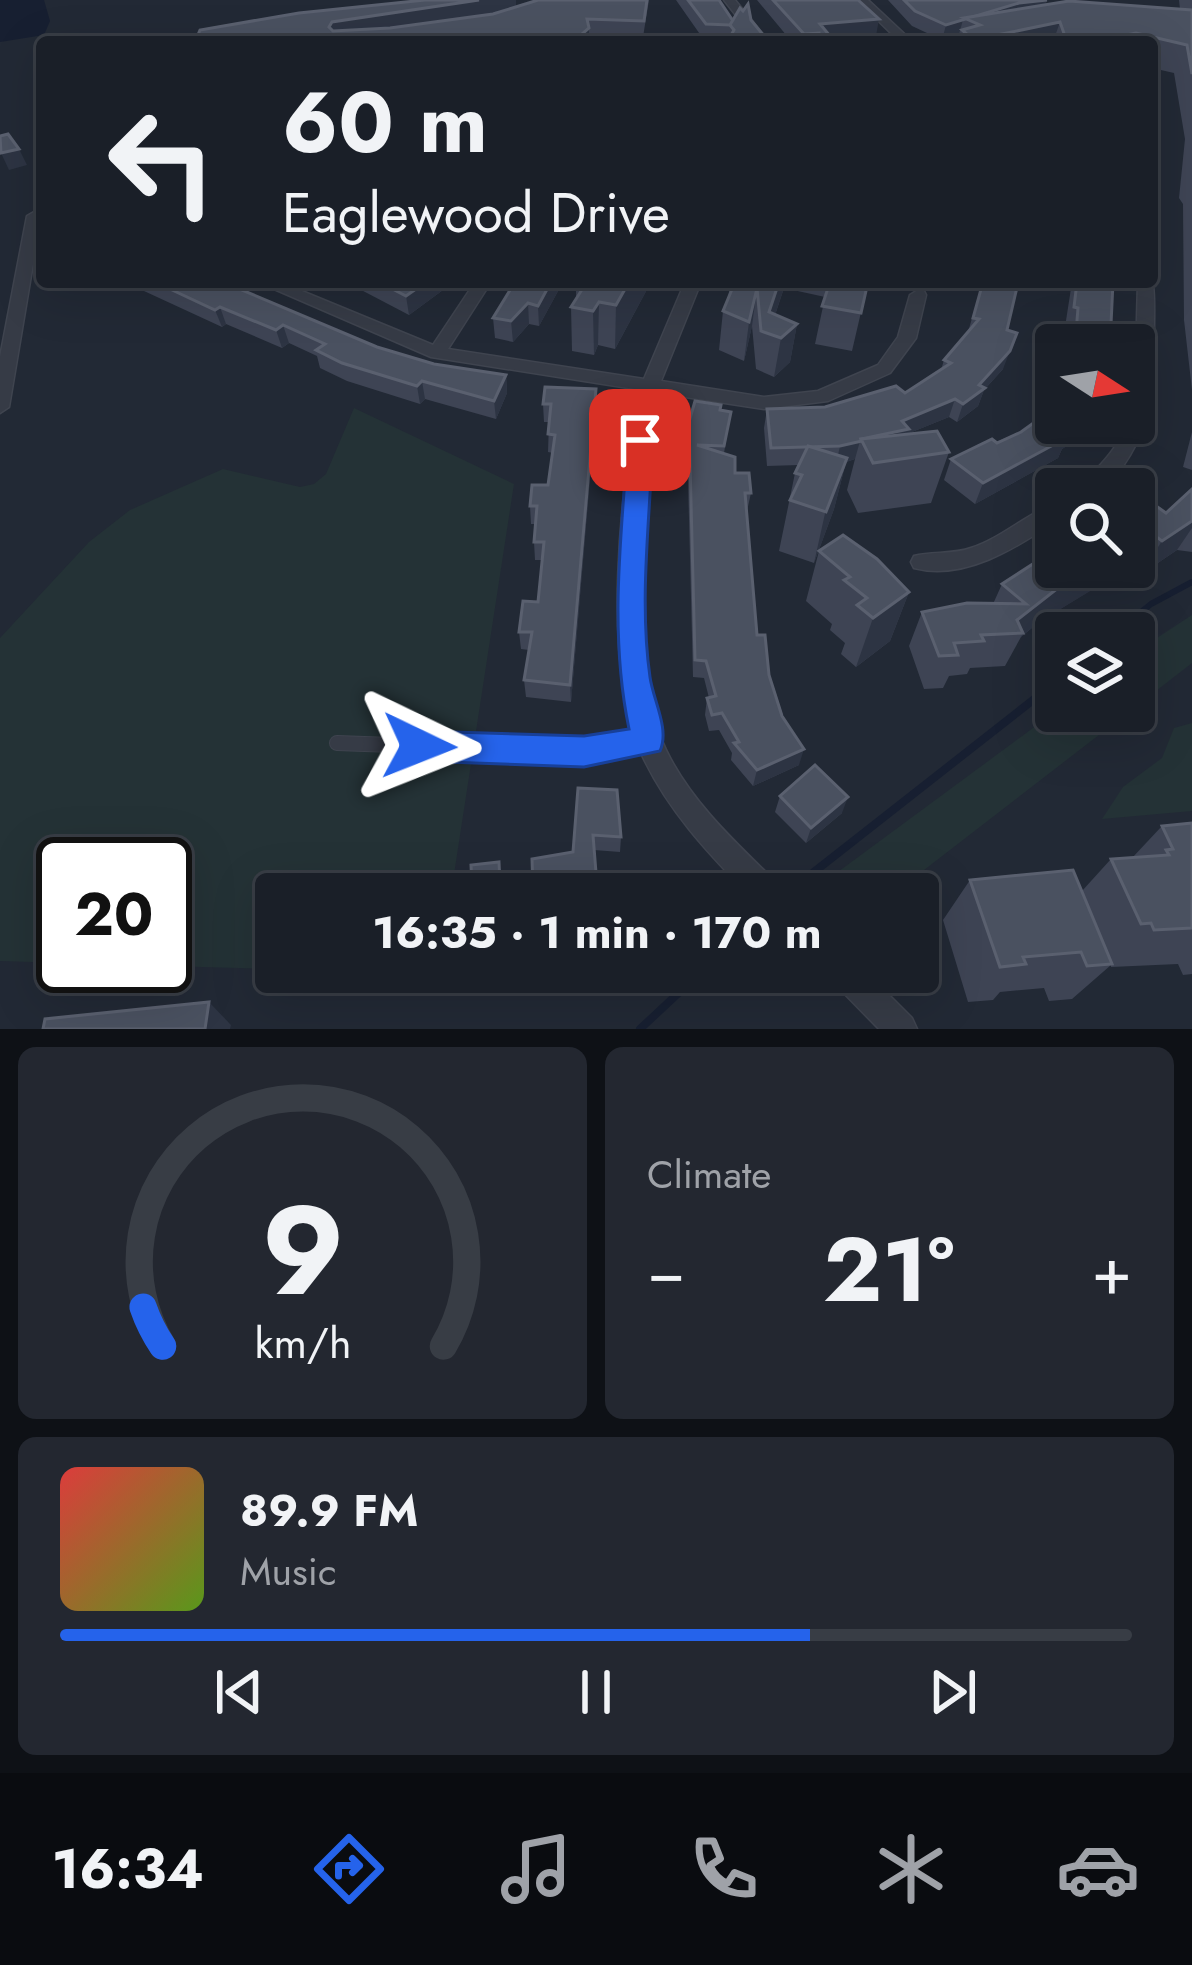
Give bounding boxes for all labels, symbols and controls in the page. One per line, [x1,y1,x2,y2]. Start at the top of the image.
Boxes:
text: 60 m [282,62,488,184]
icon: left [84,84,240,240]
text: Eaglewood Drive [282,174,670,252]
north arrow [1035,324,1155,444]
map controls [1035,324,1155,732]
pin [589,389,691,491]
icon: arrive [607,407,673,473]
button: search [1035,468,1155,588]
button: layers [1035,612,1155,732]
position arrow [356,683,482,809]
speed limit sign: 20 [36,837,192,993]
text: 16:35 · 1 min · 170 m [372,900,822,965]
text: Climate [647,1146,771,1203]
text: 9 [261,1161,344,1342]
text: 21° [823,1205,954,1335]
text: − [647,1223,686,1319]
text: + [1091,1223,1132,1319]
text: km/h [254,1312,351,1374]
text: 89.9 FM [240,1478,418,1543]
text: Music [240,1543,337,1600]
icon: previous [206,1659,272,1725]
icon: pause [563,1659,629,1725]
icon: next [920,1659,986,1725]
icon: directions [307,1827,391,1911]
icon: music [494,1827,578,1911]
icon: phone [682,1827,766,1911]
icon: climate [869,1827,953,1911]
icon: car [1056,1827,1140,1911]
text: 16:34 [52,1830,204,1908]

